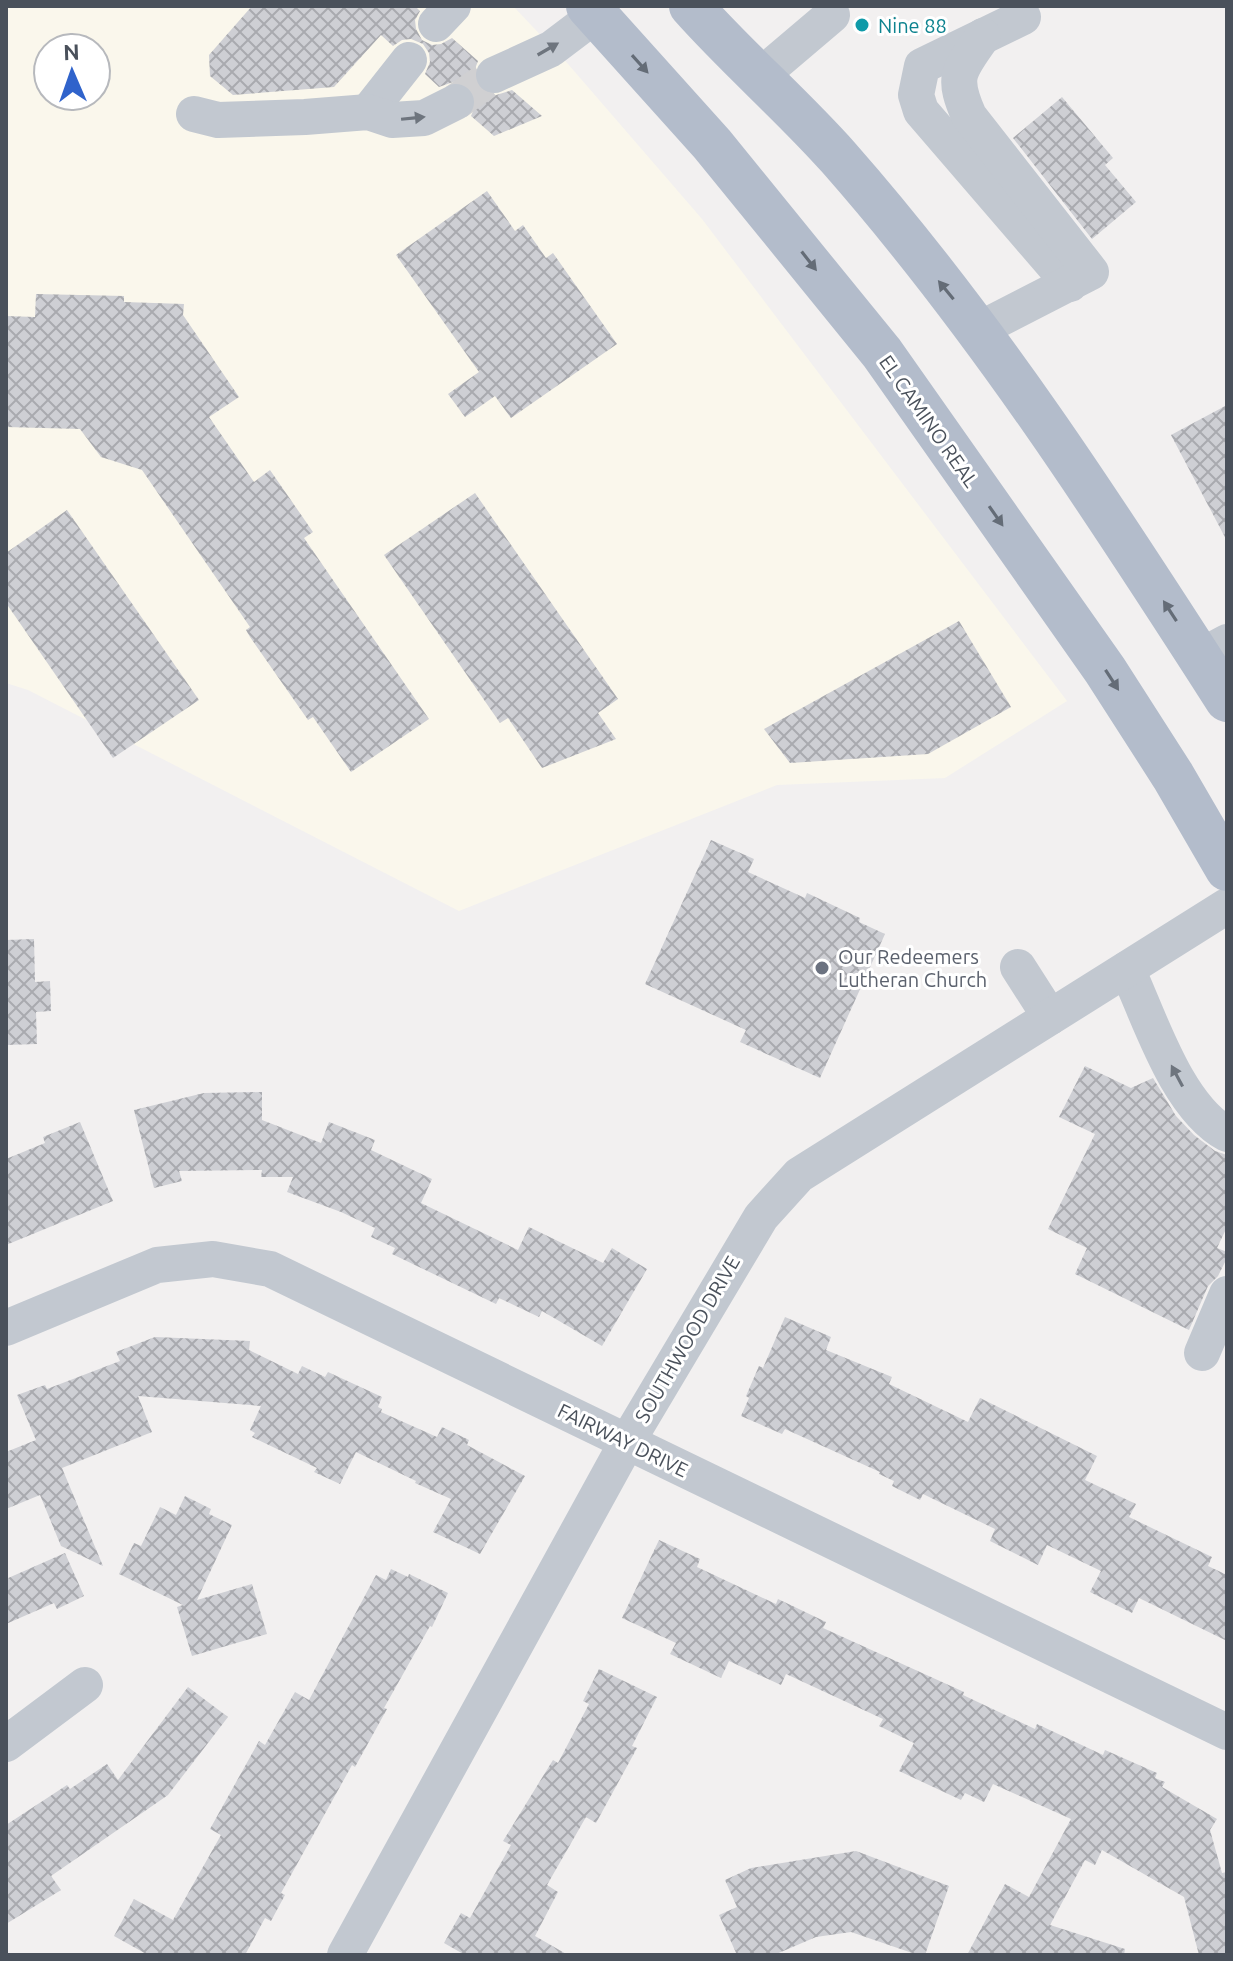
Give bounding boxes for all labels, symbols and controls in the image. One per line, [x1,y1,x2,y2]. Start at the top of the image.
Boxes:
place label: Nine 88 [878,14,947,37]
marker: Nine 88 [853,16,871,34]
north arrow [32,32,112,112]
text: N [63,39,80,64]
one-way arrow [537,42,559,56]
one-way arrow [631,54,649,73]
one-way arrow [401,111,426,124]
one-way arrow [801,251,817,271]
one-way arrow [938,279,955,300]
street label: EL CAMINO REAL [875,351,983,491]
one-way arrow [988,506,1003,527]
one-way arrow [1162,600,1177,621]
one-way arrow [1104,669,1118,691]
place label: Our Redeemers Lutheran Church [838,945,987,991]
marker: Our Redeemers Lutheran Church [813,959,831,977]
one-way arrow [1170,1065,1183,1088]
street label: SOUTHWOOD DRIVE [630,1252,744,1426]
street label: FAIRWAY DRIVE [554,1399,692,1481]

